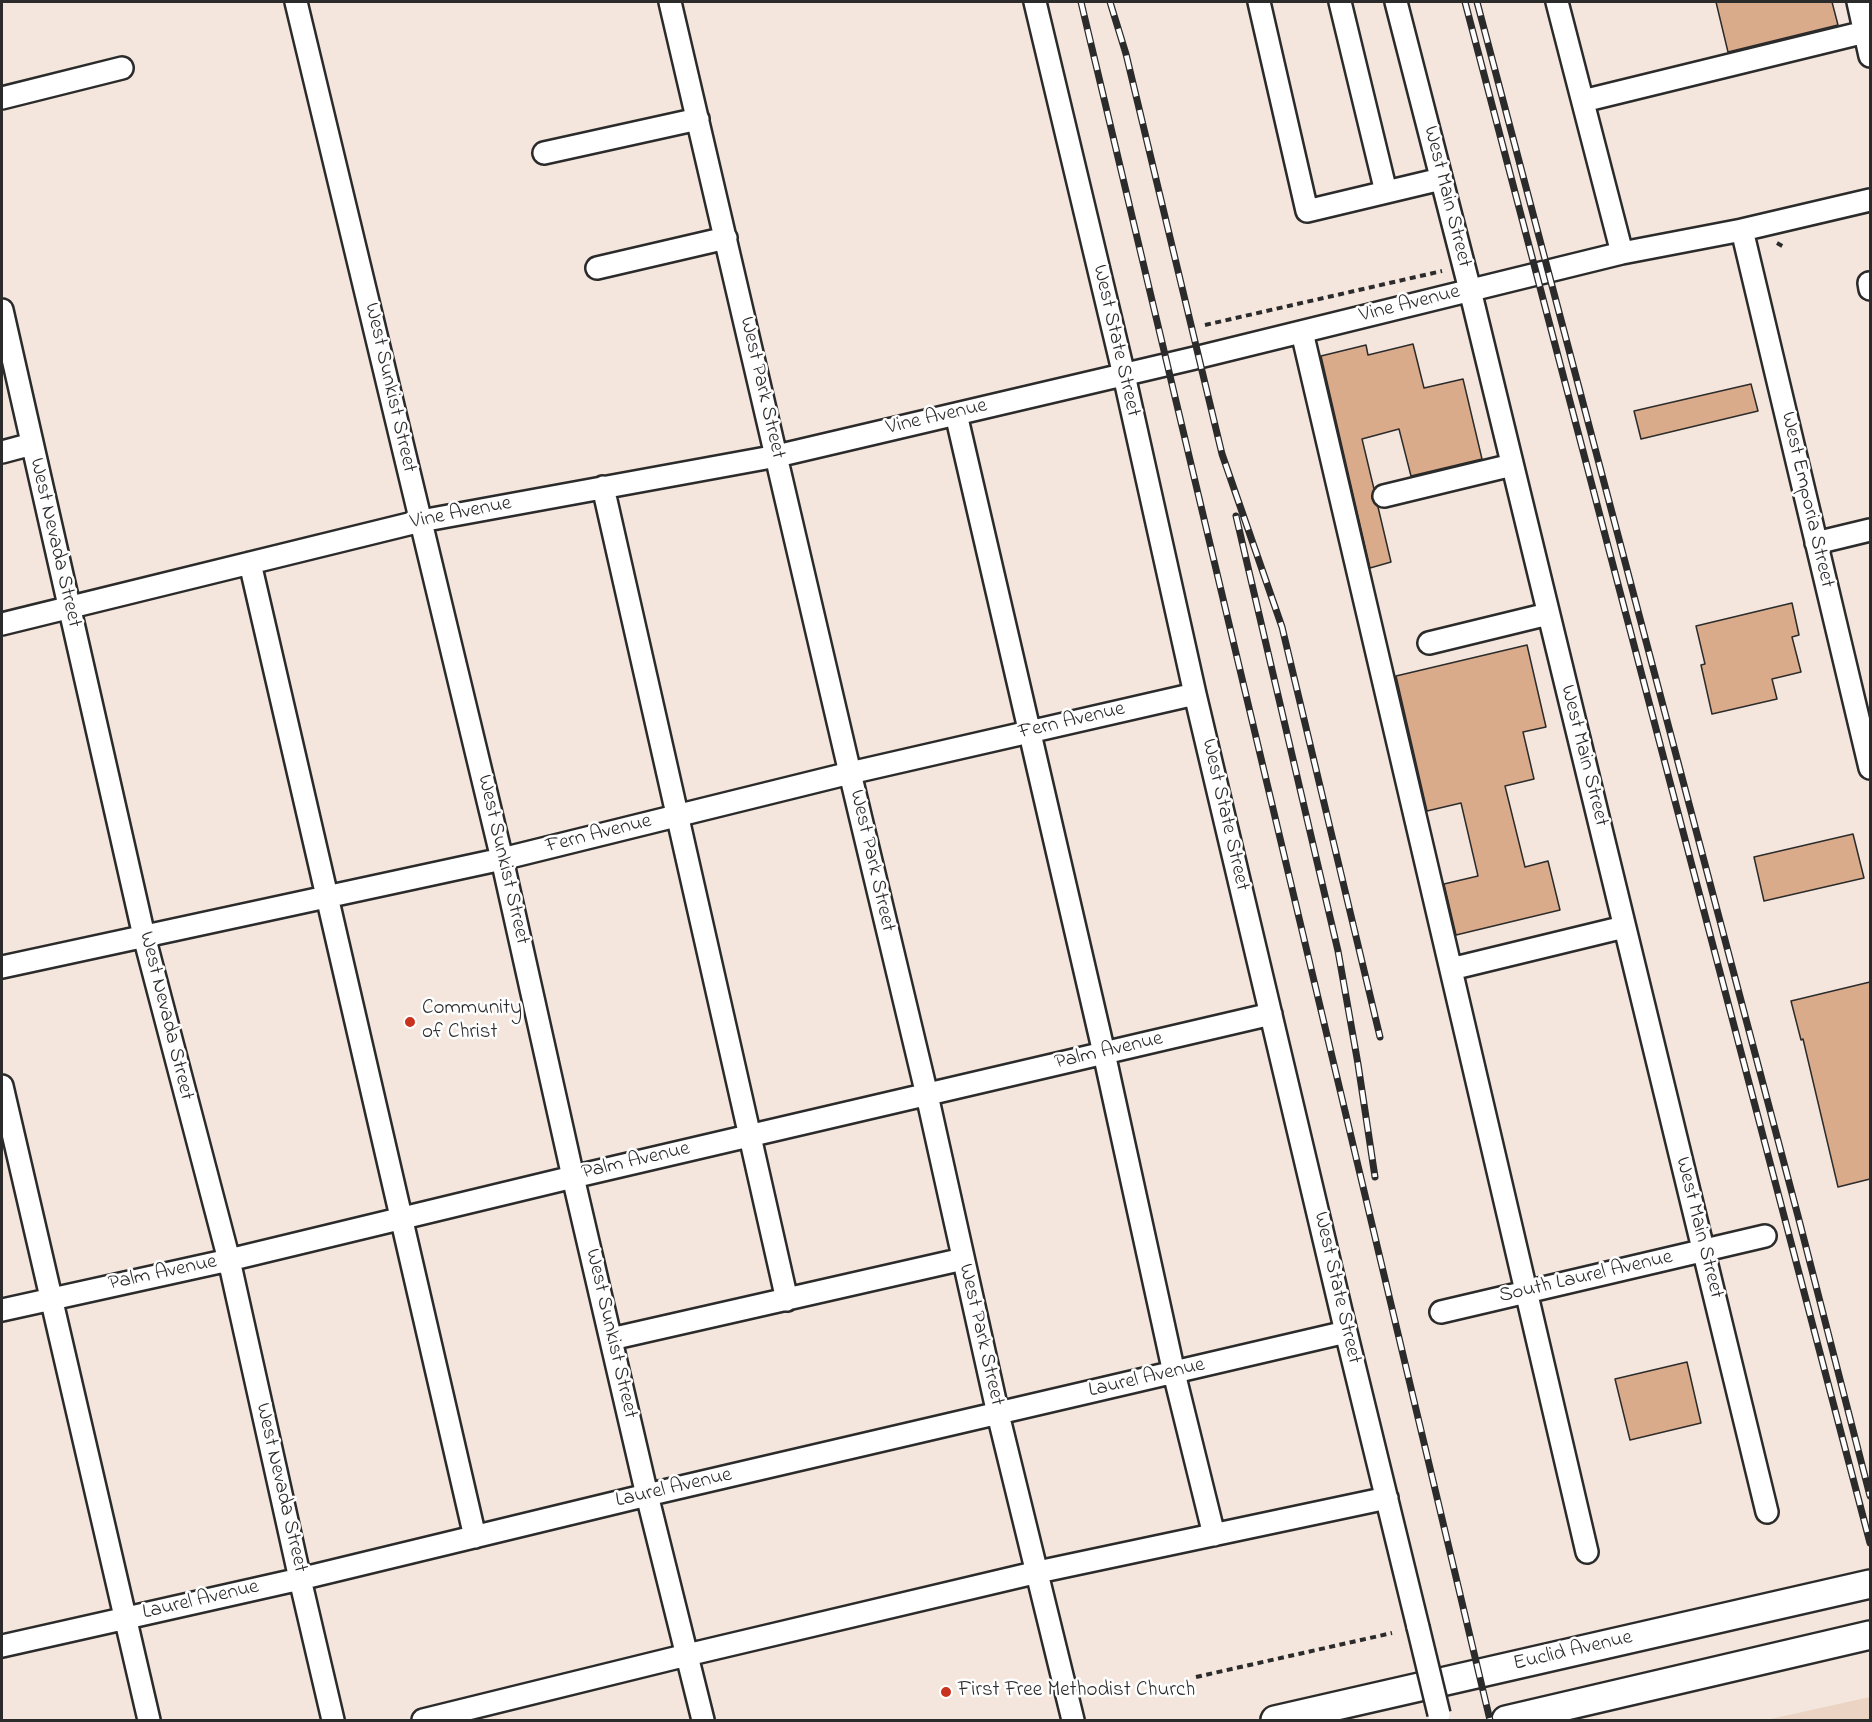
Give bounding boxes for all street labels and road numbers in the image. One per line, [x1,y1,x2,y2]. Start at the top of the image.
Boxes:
street label: West Main Street [1416,124,1476,270]
street label: West State Street [1085,263,1145,419]
street label: Vine Avenue [1357,280,1463,330]
street label: West Sunkist Street [357,301,421,475]
street label: West Park Street [732,315,790,461]
street label: Vine Avenue [884,394,990,442]
street label: West Emporia Street [1773,410,1839,590]
street label: West Nevada Street [22,456,86,630]
street label: Vine Avenue [408,492,514,536]
street label: West Main Street [1553,683,1613,829]
street label: Fern Avenue [1017,698,1127,746]
street label: West State Street [1194,737,1254,893]
street label: West Sunkist Street [470,773,534,947]
street label: West Park Street [842,788,900,934]
street label: Fern Avenue [544,810,654,860]
street label: West Nevada Street [132,929,198,1103]
street label: Palm Avenue [1053,1027,1165,1077]
street label: Palm Avenue [580,1137,692,1187]
street label: West Main Street [1668,1155,1728,1301]
street label: West State Street [1306,1210,1366,1366]
street label: South Laurel Avenue [1497,1246,1675,1310]
street label: West Sunkist Street [578,1247,642,1421]
street label: Palm Avenue [107,1250,219,1298]
street label: West Park Street [951,1262,1009,1408]
street label: Laurel Avenue [1086,1353,1208,1405]
street label: West Nevada Street [248,1401,312,1575]
street label: Laurel Avenue [613,1463,735,1515]
street label: Laurel Avenue [140,1575,262,1627]
street label: Euclid Avenue [1511,1626,1635,1678]

